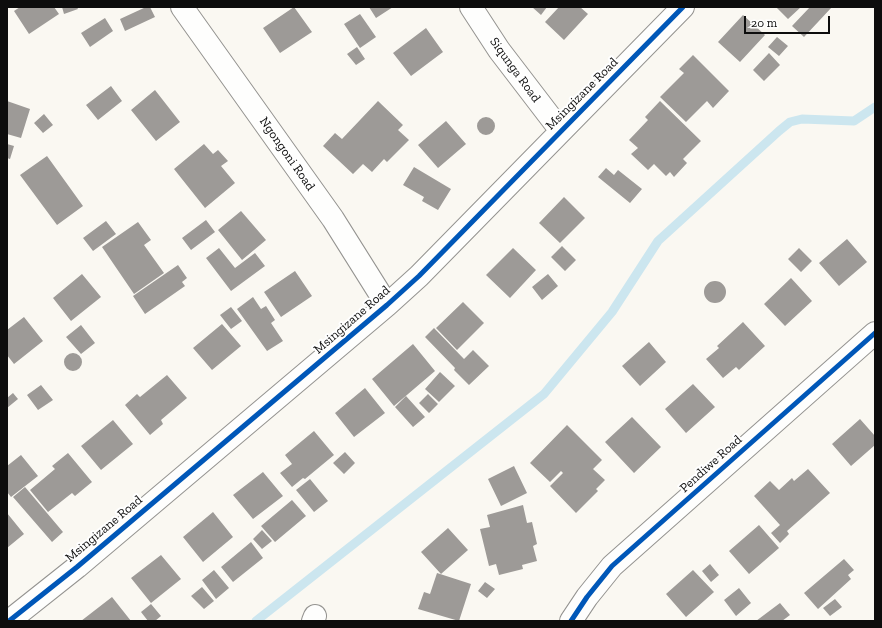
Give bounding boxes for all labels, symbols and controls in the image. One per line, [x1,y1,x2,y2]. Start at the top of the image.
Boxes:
scale bar [746,8,832,34]
text: 20 m [751,16,777,30]
street label: Siqunga Road [486,34,544,106]
street label: Msingizane Road [543,55,621,133]
street label: Ngongoni Road [256,114,318,194]
street label: Msingizane Road [311,283,393,357]
street label: Pendiwe Road [677,432,745,496]
street label: Msingizane Road [62,492,146,566]

